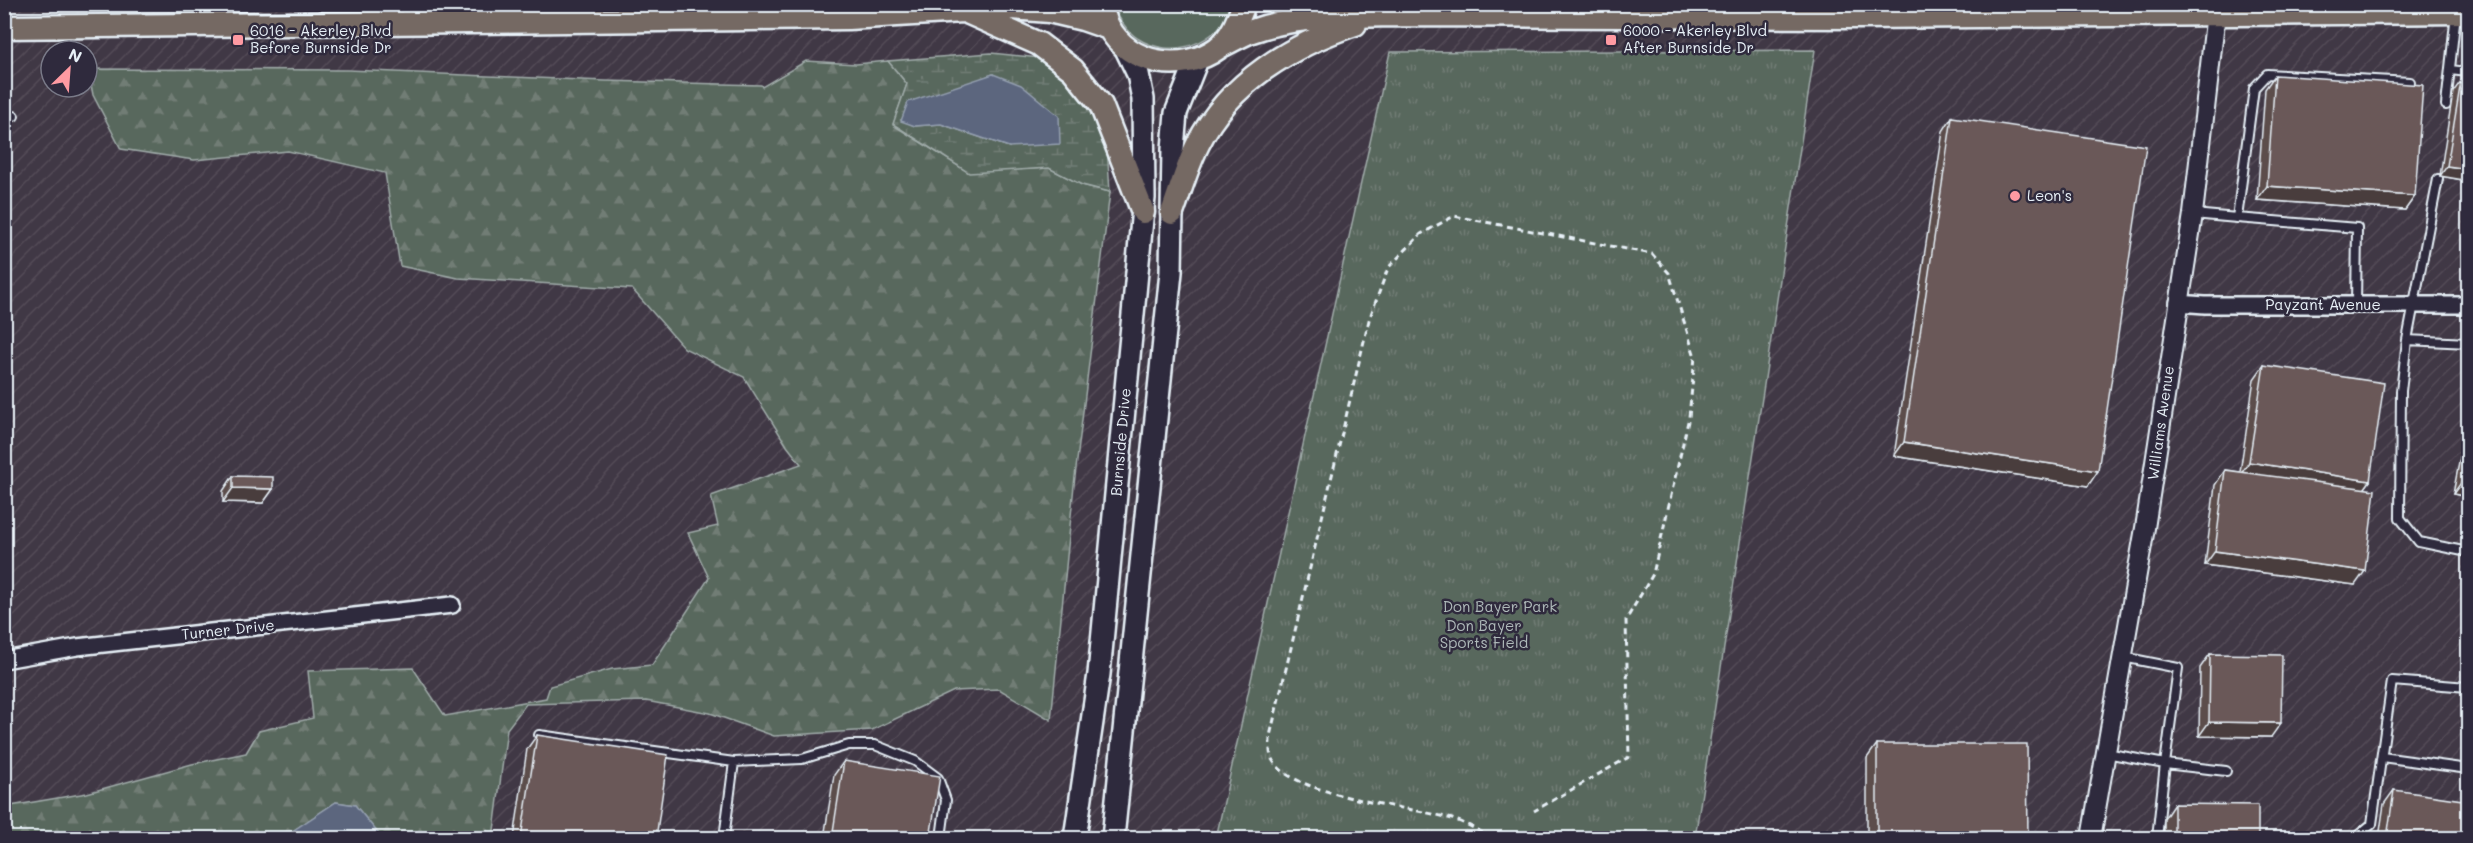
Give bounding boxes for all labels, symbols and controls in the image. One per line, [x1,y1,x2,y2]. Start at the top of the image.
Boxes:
place label: 6016 - Akerley Blvd Before Burnside Dr [250,20,392,57]
place label: 6000 - Akerley Blvd After Burnside Dr [1623,20,1767,57]
marker: 6016 - Akerley Blvd Before Burnside Dr [231,33,245,47]
marker: 6000 - Akerley Blvd After Burnside Dr [1604,33,1618,47]
north arrow [39,39,99,99]
text: N [66,43,85,67]
place label: Leon's [2027,185,2072,205]
marker: Leon's [2008,189,2022,203]
street label: Payzant Avenue [2265,294,2381,314]
street label: Williams Avenue [2142,364,2178,481]
street label: Burnside Drive [1105,387,1135,497]
park label: Don Bayer Park [1443,596,1557,616]
street label: Turner Drive [180,614,276,644]
park label: Don Bayer Sports Field [1440,615,1528,652]

